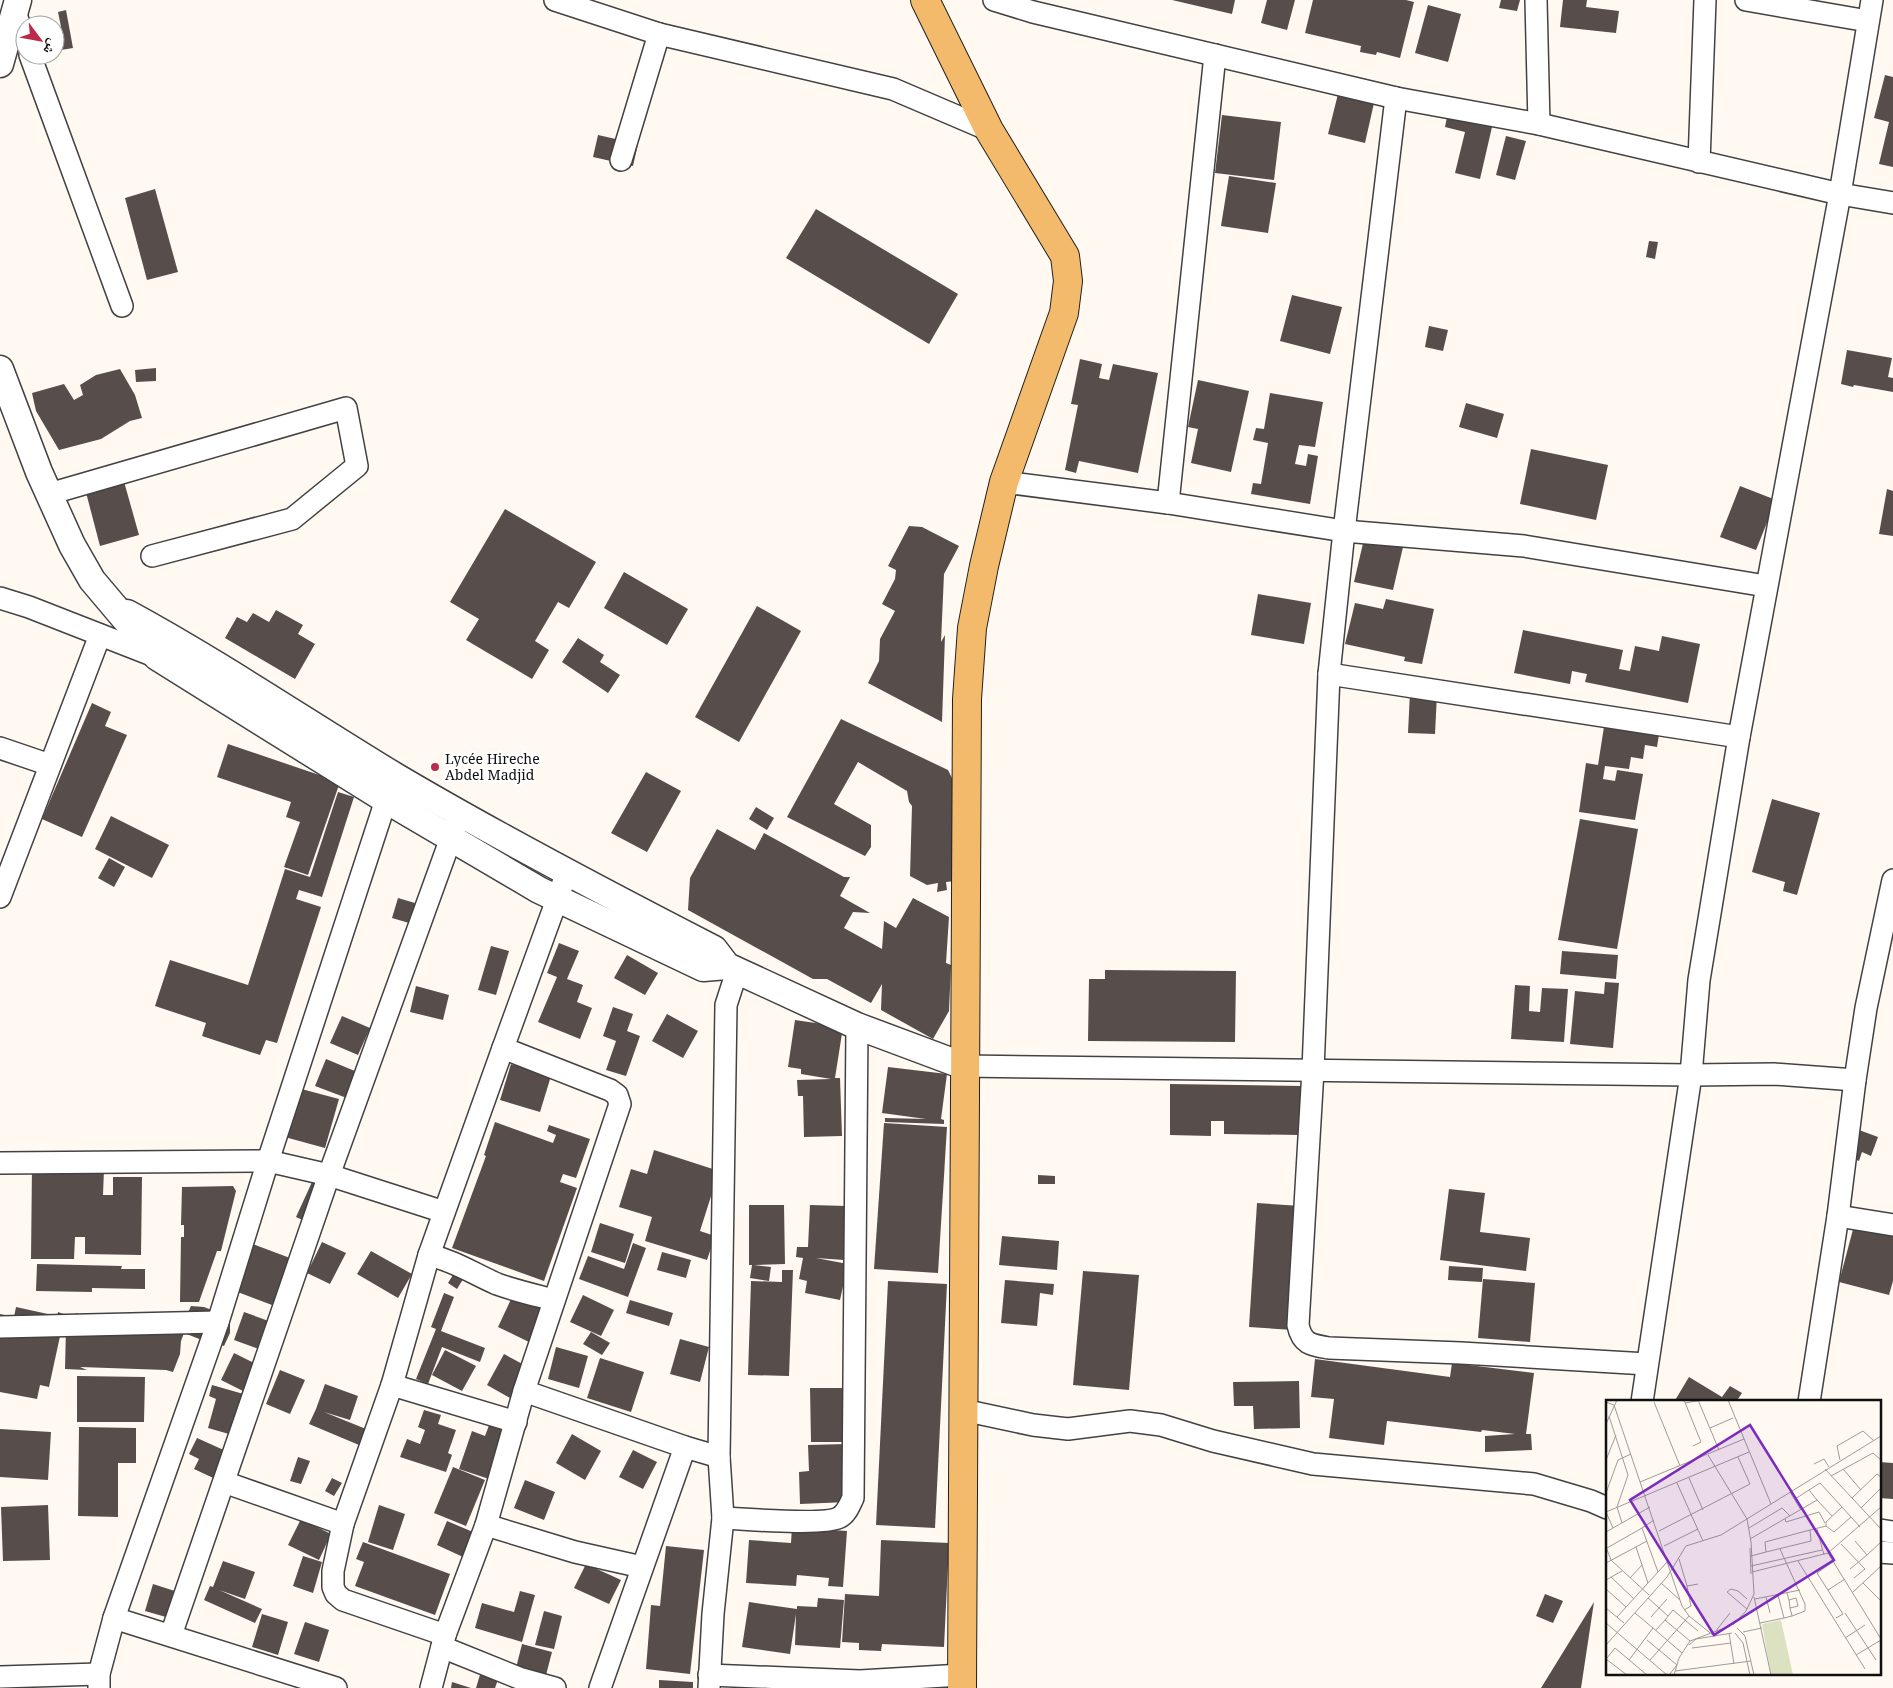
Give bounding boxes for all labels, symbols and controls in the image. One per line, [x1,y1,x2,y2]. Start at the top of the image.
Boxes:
north arrow [15,15,65,65]
text: ش [39,36,63,59]
place label: Lycée Hireche Abdel Madjid [445,749,540,784]
marker: Lycée Hireche Abdel Madjid [429,761,441,773]
inset map [1606,1400,1880,1676]

